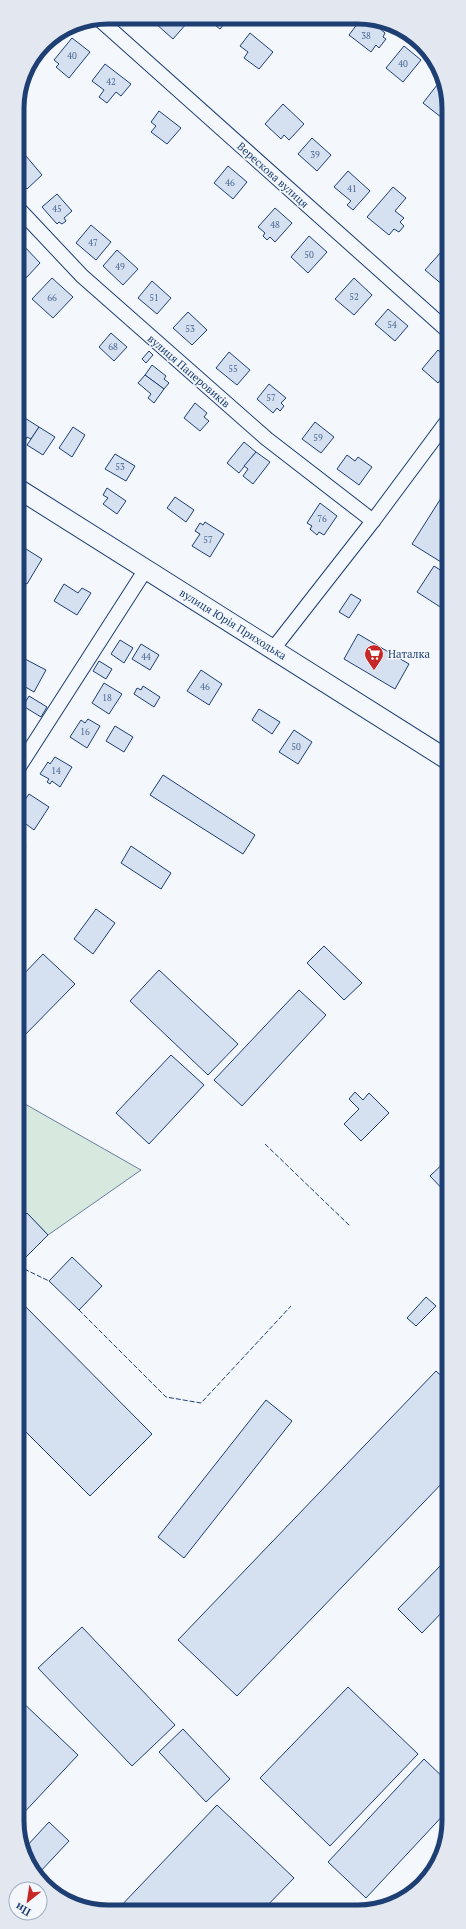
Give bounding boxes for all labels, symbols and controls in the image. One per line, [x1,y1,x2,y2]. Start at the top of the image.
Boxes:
house number: 38 [361,30,371,42]
house number: 40 [67,50,77,62]
house number: 40 [398,58,408,70]
house number: 42 [106,76,116,88]
street label: Верескова вулиця [234,139,312,211]
house number: 39 [310,149,320,161]
house number: 46 [225,177,235,189]
house number: 41 [347,183,357,195]
house number: 45 [52,203,62,215]
house number: 48 [270,219,280,231]
house number: 47 [88,237,98,249]
house number: 50 [304,249,314,261]
house number: 49 [115,261,125,273]
house number: 52 [349,291,359,303]
house number: 66 [47,292,57,304]
house number: 51 [149,292,159,304]
house number: 54 [387,319,397,331]
house number: 53 [185,323,195,335]
street label: вулиця Паперовиків [145,331,233,411]
house number: 68 [108,341,118,353]
house number: 55 [228,363,238,375]
house number: 57 [266,392,276,404]
house number: 59 [313,432,323,444]
house number: 53 [115,461,125,473]
house number: 76 [317,513,327,525]
house number: 57 [203,534,213,546]
street label: вулиця Юрія Приходька [177,585,289,663]
supermarket icon: Наталка [363,643,385,671]
place label: Наталка [388,647,430,661]
house number: 44 [141,651,151,663]
house number: 46 [200,681,210,693]
house number: 18 [102,692,112,704]
house number: 16 [80,726,90,738]
house number: 50 [291,741,301,753]
house number: 14 [51,765,61,777]
north arrow [8,1881,48,1921]
text: Пн [13,1900,33,1920]

